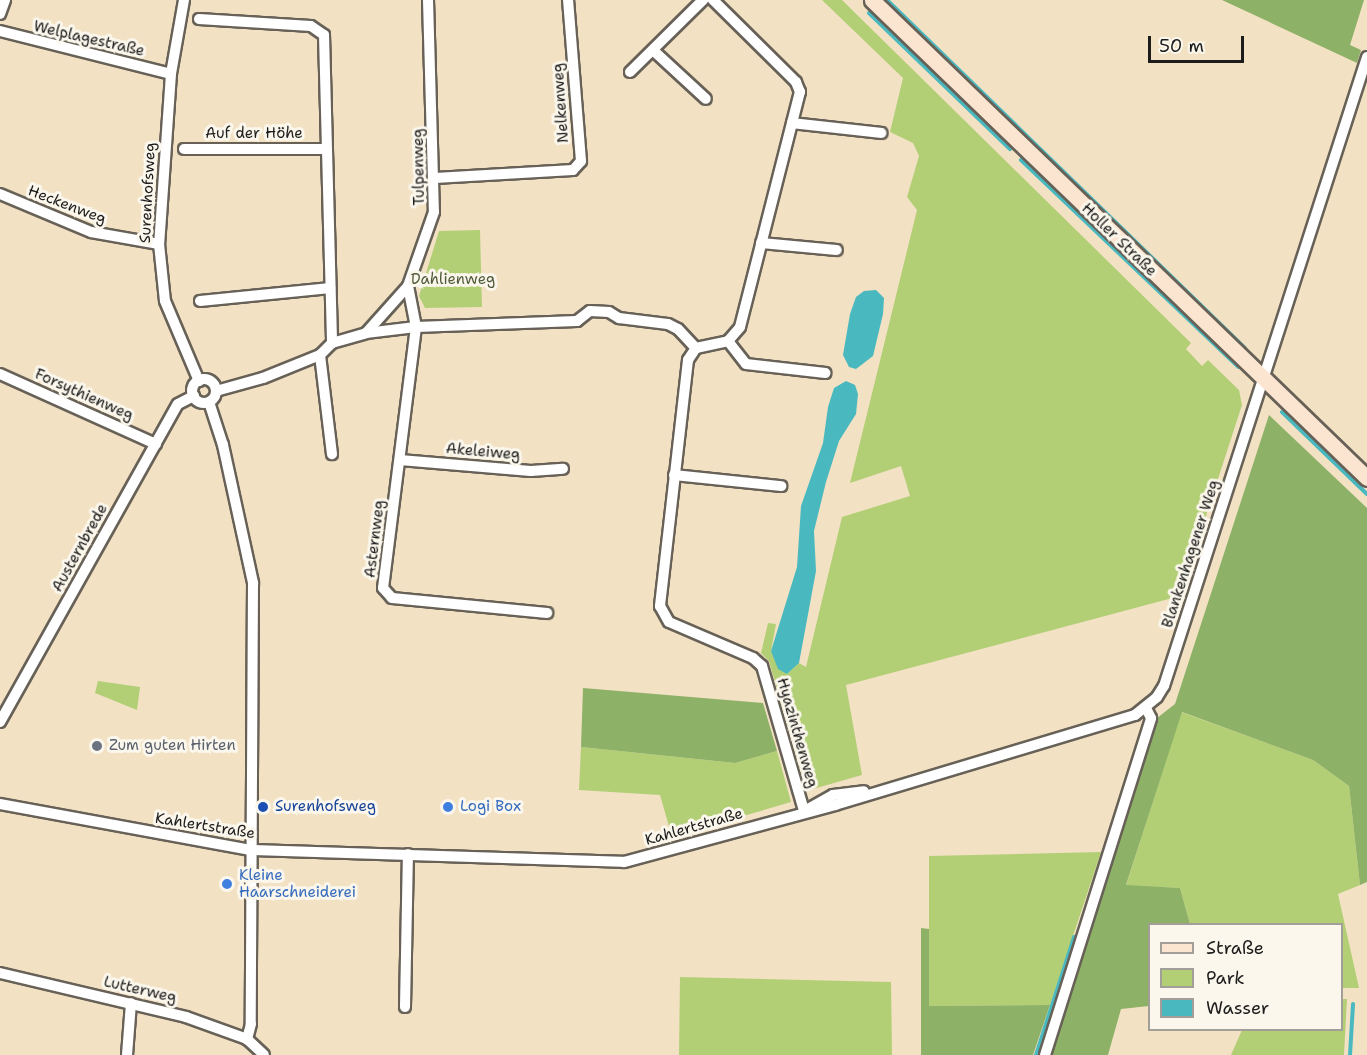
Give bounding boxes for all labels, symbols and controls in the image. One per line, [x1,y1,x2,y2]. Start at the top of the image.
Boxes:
street label: Welplagestraße [32,17,146,61]
scale bar [1151,24,1247,62]
text: 50 m [1159,34,1204,58]
street label: Nelkenweg [549,62,573,144]
street label: Auf der Höhe [205,125,303,143]
street label: Tulpenweg [409,128,429,206]
street label: Surenhofsweg [136,142,160,244]
street label: Heckenweg [25,182,109,228]
street label: Holler Straße [1078,200,1160,280]
park label: Dahlienweg [411,271,495,289]
street label: Forsythienweg [32,365,136,425]
street label: Akeleiweg [445,440,521,464]
street label: Blankenhagener Weg [1159,478,1223,630]
street label: Asternweg [361,499,389,579]
street label: Austernbrede [48,501,112,595]
street label: Hyazinthenweg [773,676,821,790]
place label: Zum guten Hirten [109,737,236,755]
marker: Zum guten Hirten [90,739,104,753]
place label: Surenhofsweg [275,798,376,816]
place label: Logi Box [460,798,521,816]
marker: Surenhofsweg [256,800,270,814]
marker: Logi Box [441,800,455,814]
street label: Kahlertstraße [643,804,745,850]
street label: Kahlertstraße [154,809,256,843]
place label: Kleine Haarschneiderei [239,866,356,901]
marker: Kleine Haarschneiderei [220,877,234,891]
legend [1148,923,1343,1031]
text: Straße [1206,936,1264,960]
text: Park [1206,966,1245,990]
street label: Lutterweg [102,973,178,1007]
text: Wasser [1206,996,1269,1020]

